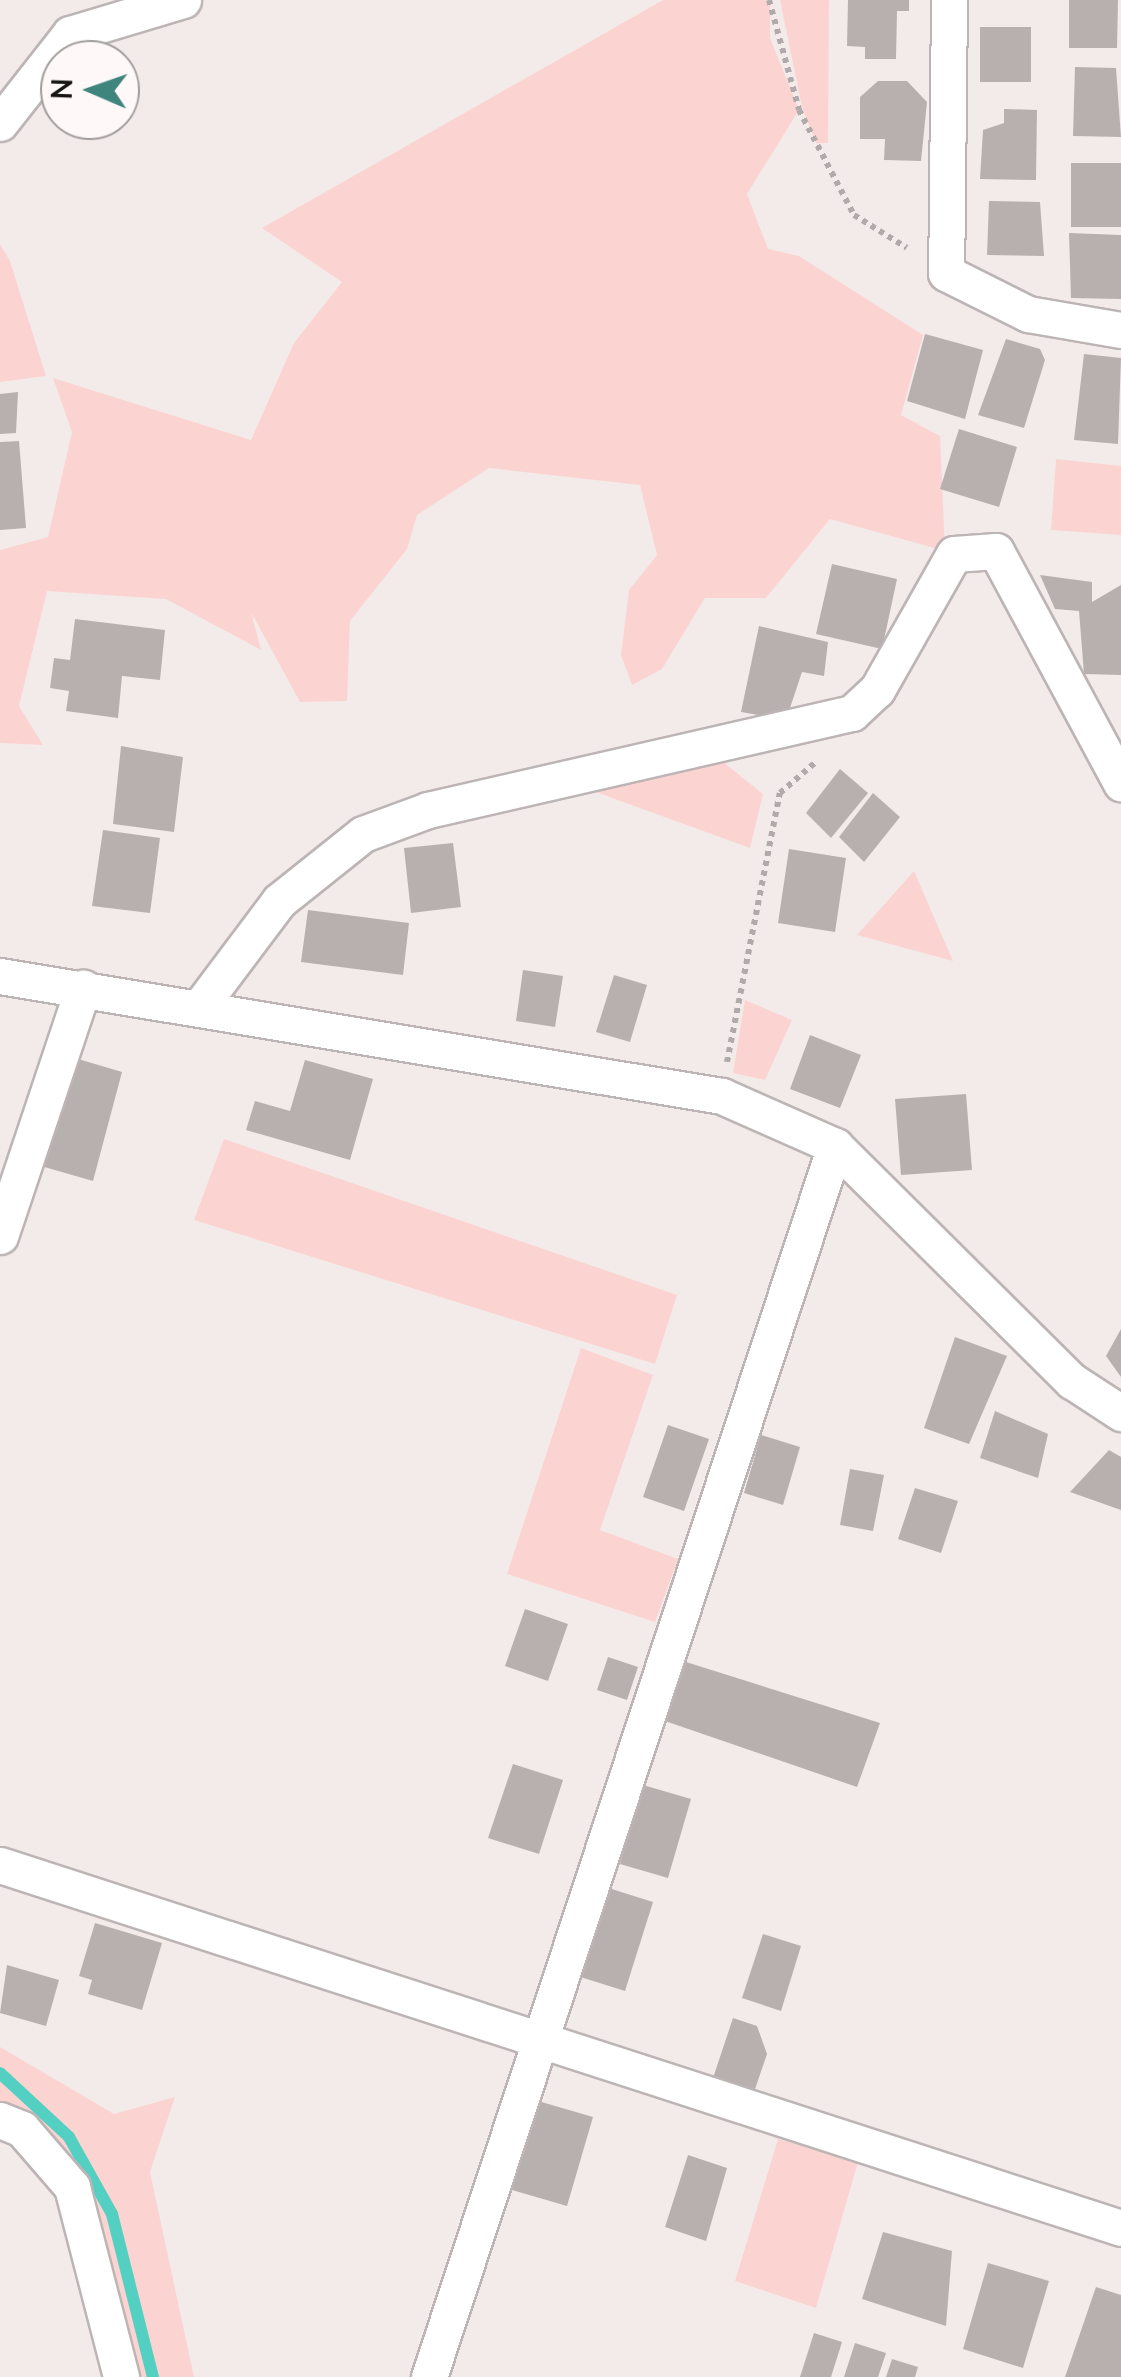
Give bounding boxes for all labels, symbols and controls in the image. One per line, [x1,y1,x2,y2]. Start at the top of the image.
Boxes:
north arrow [40,40,140,140]
text: N [44,78,79,100]

